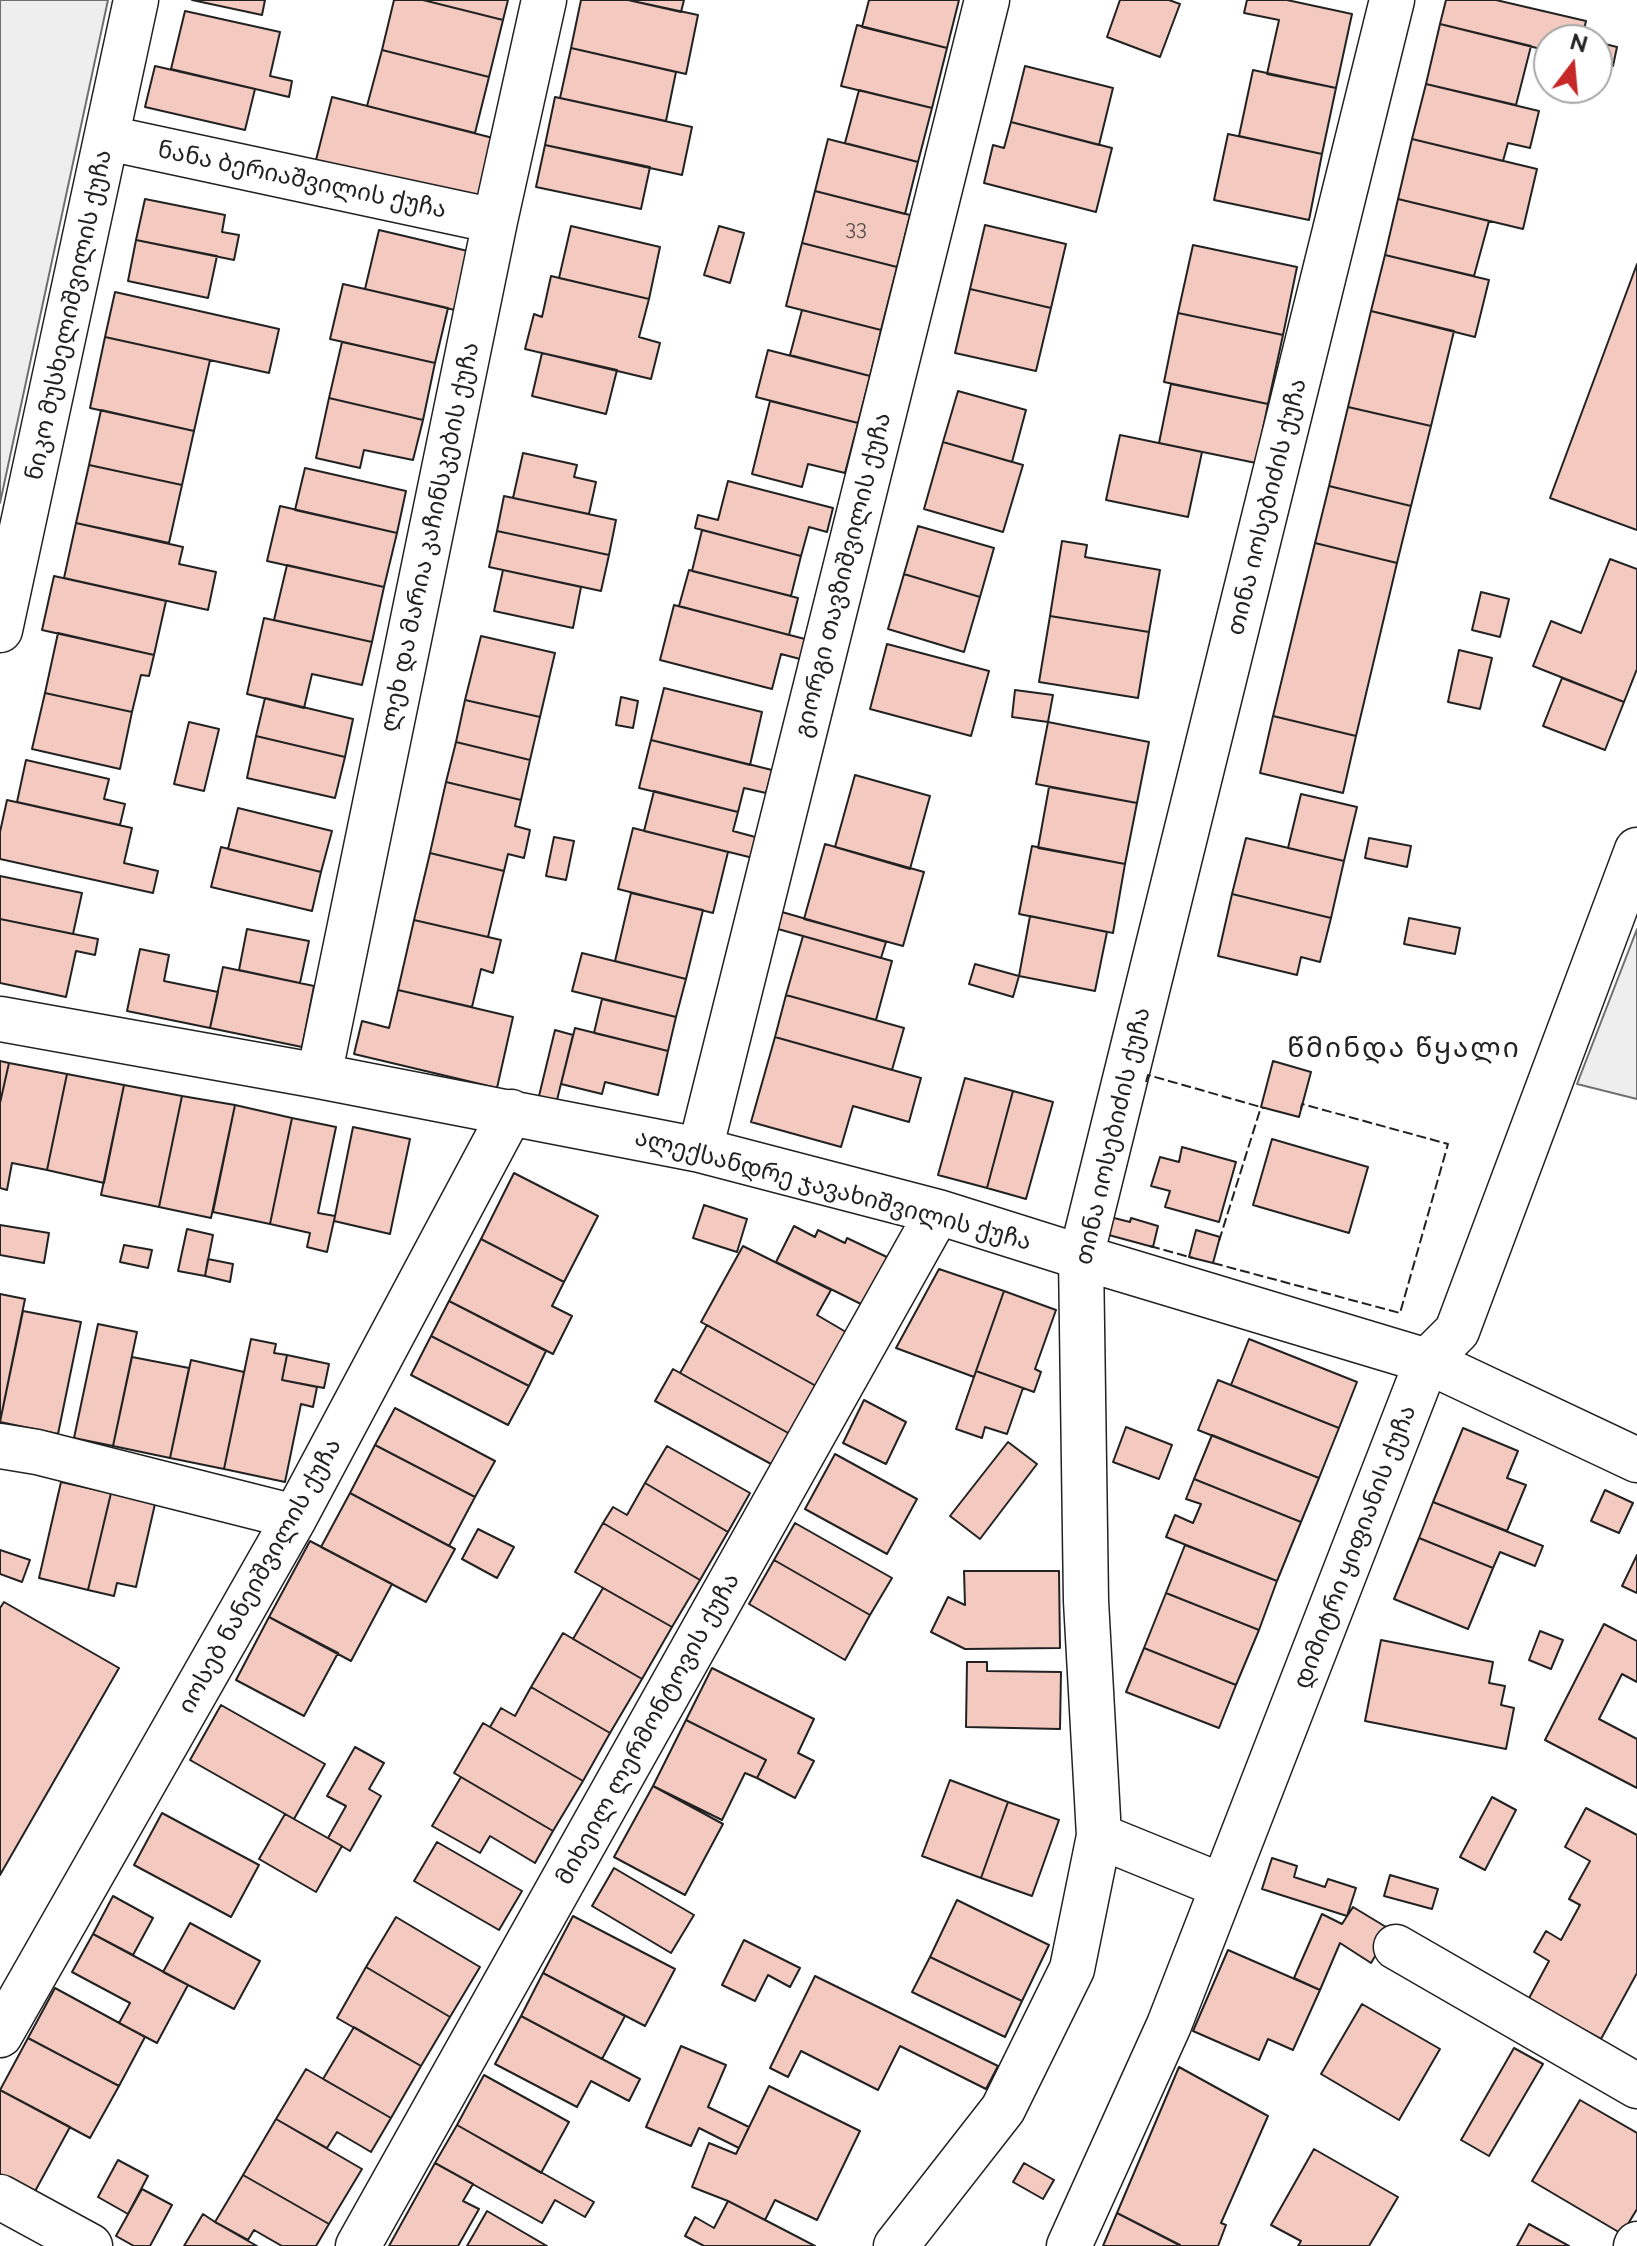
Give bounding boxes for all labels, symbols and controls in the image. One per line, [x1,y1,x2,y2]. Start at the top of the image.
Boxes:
north arrow [1533,24,1613,104]
text: N [1567,28,1591,58]
street label: ნანა ბერიაშვილის ქუჩა [155,135,449,225]
street label: ნიკო მუსხელიშვილის ქუჩა [20,147,118,483]
house number: 33 [845,217,867,241]
street label: ლეხ და მარია კაჩინსკების ქუჩა [375,340,485,734]
street label: თინა იოსებიძის ქუჩა [1221,376,1313,638]
street label: გიორგი თავზიშვილის ქუჩა [789,410,897,740]
street label: თინა იოსებიძის ქუჩა [1069,1004,1157,1268]
district label: წმინდა წყალი [1287,1032,1521,1066]
street label: ალექსანდრე ჯავახიშვილის ქუჩა [632,1123,1034,1257]
street label: დიმიტრი ყიფიანის ქუჩა [1288,1401,1422,1693]
street label: იოსებ ნანეიშვილის ქუჩა [172,1434,348,1718]
street label: მიხეილ ლერმონტოვის ქუჩა [550,1568,746,1890]

